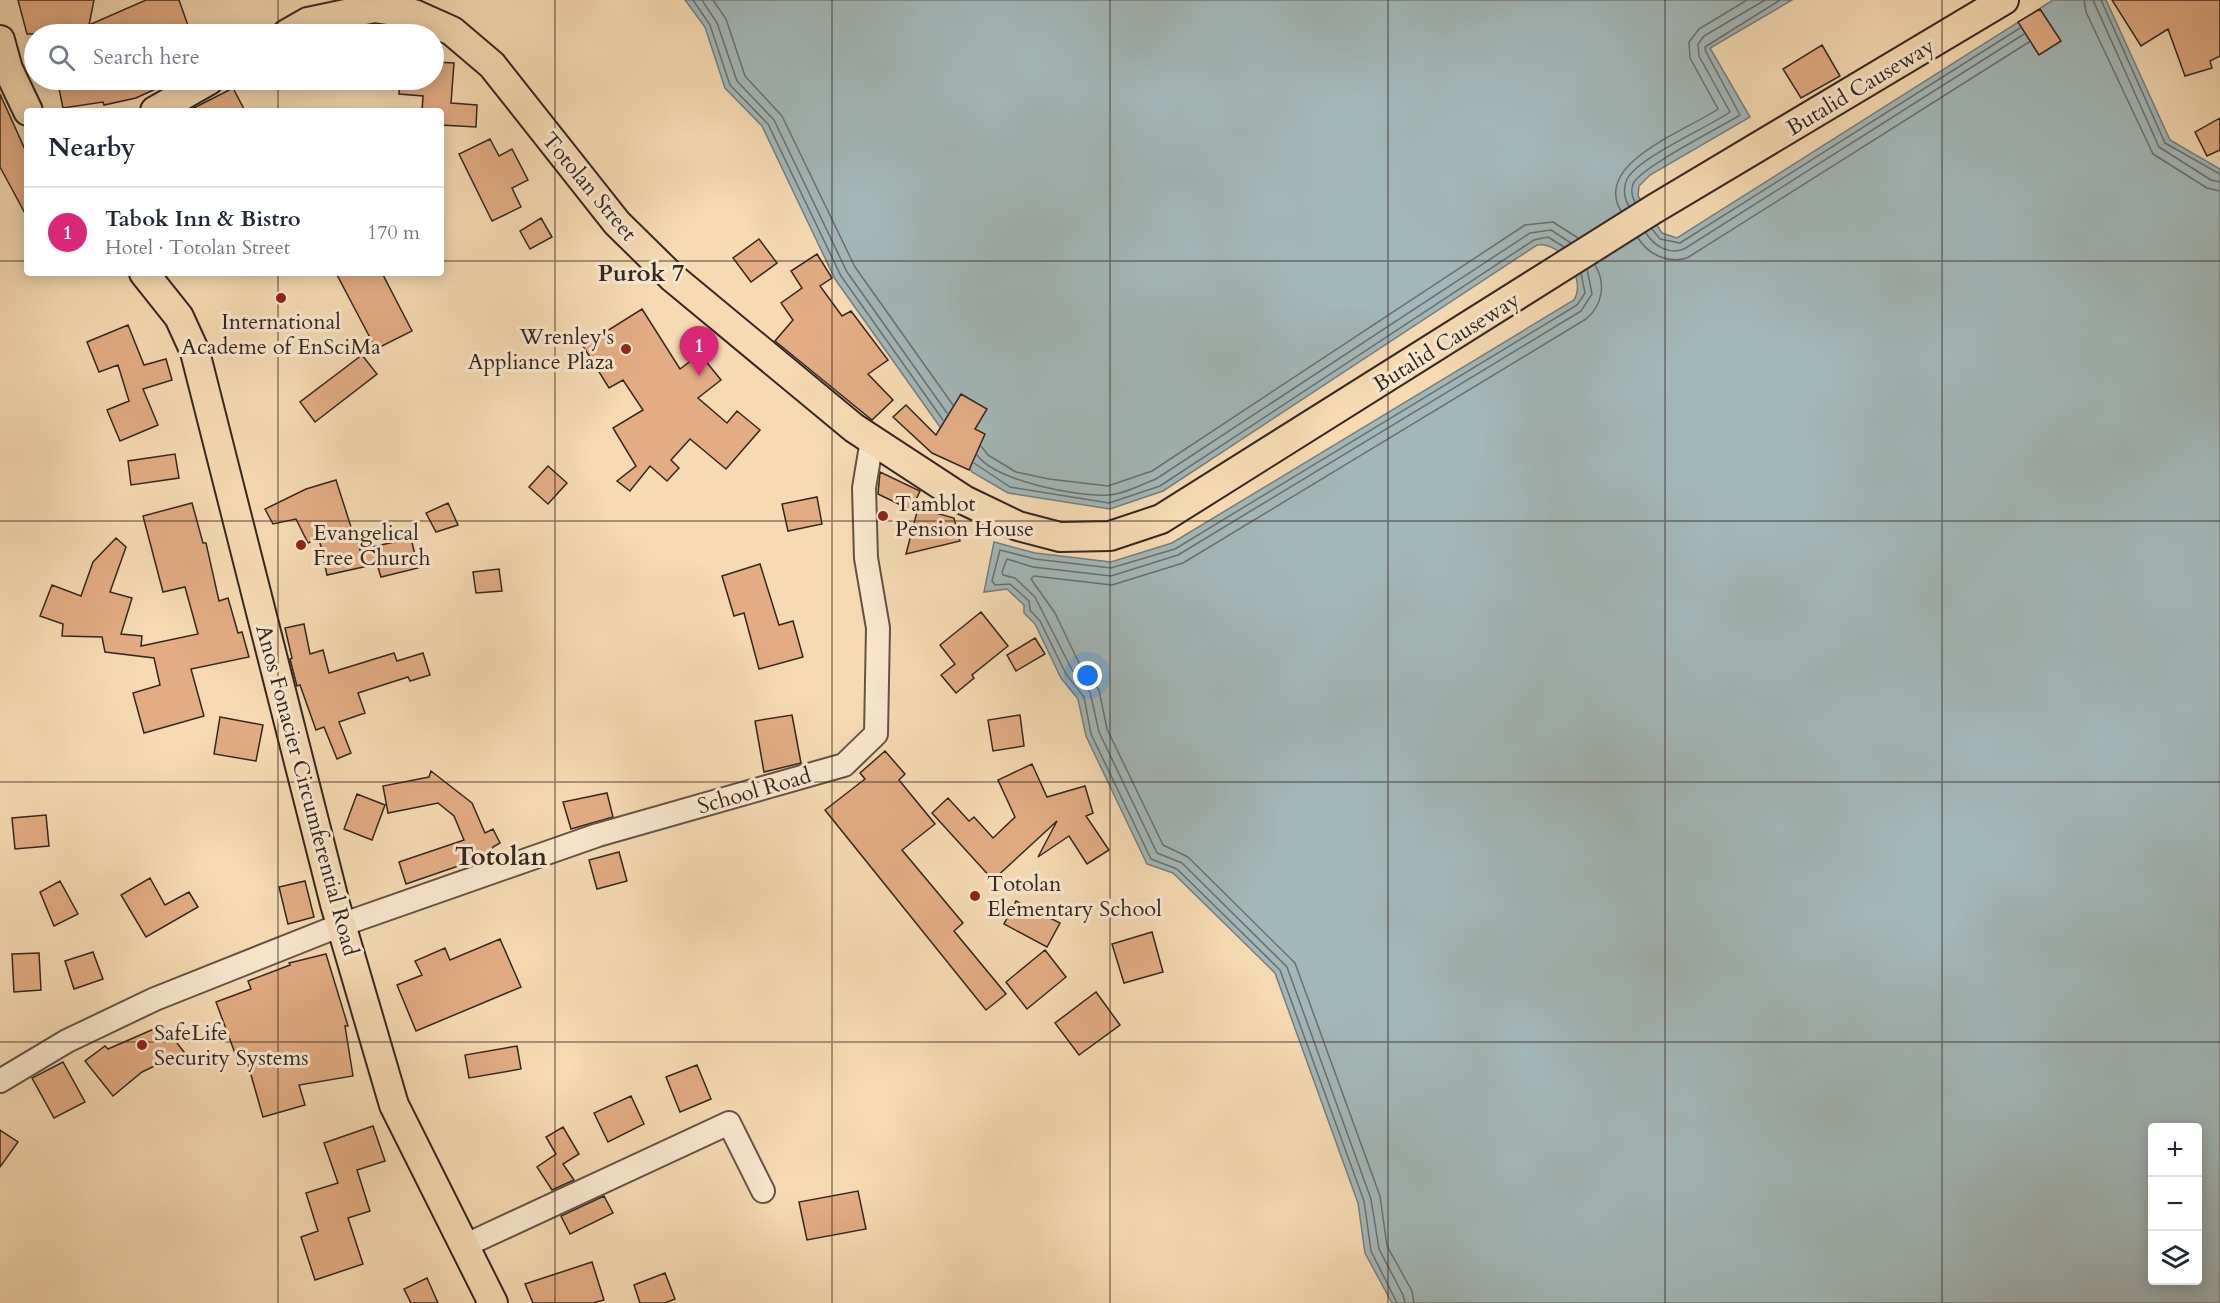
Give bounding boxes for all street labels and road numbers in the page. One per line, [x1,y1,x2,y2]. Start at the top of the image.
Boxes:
street label: Butalid Causeway [1781,31,1940,143]
street label: Totolan Street [535,126,644,247]
street label: Butalid Causeway [1368,285,1526,399]
street label: Anos Fonacier Circumferential Road [248,622,366,959]
street label: School Road [694,760,815,821]

